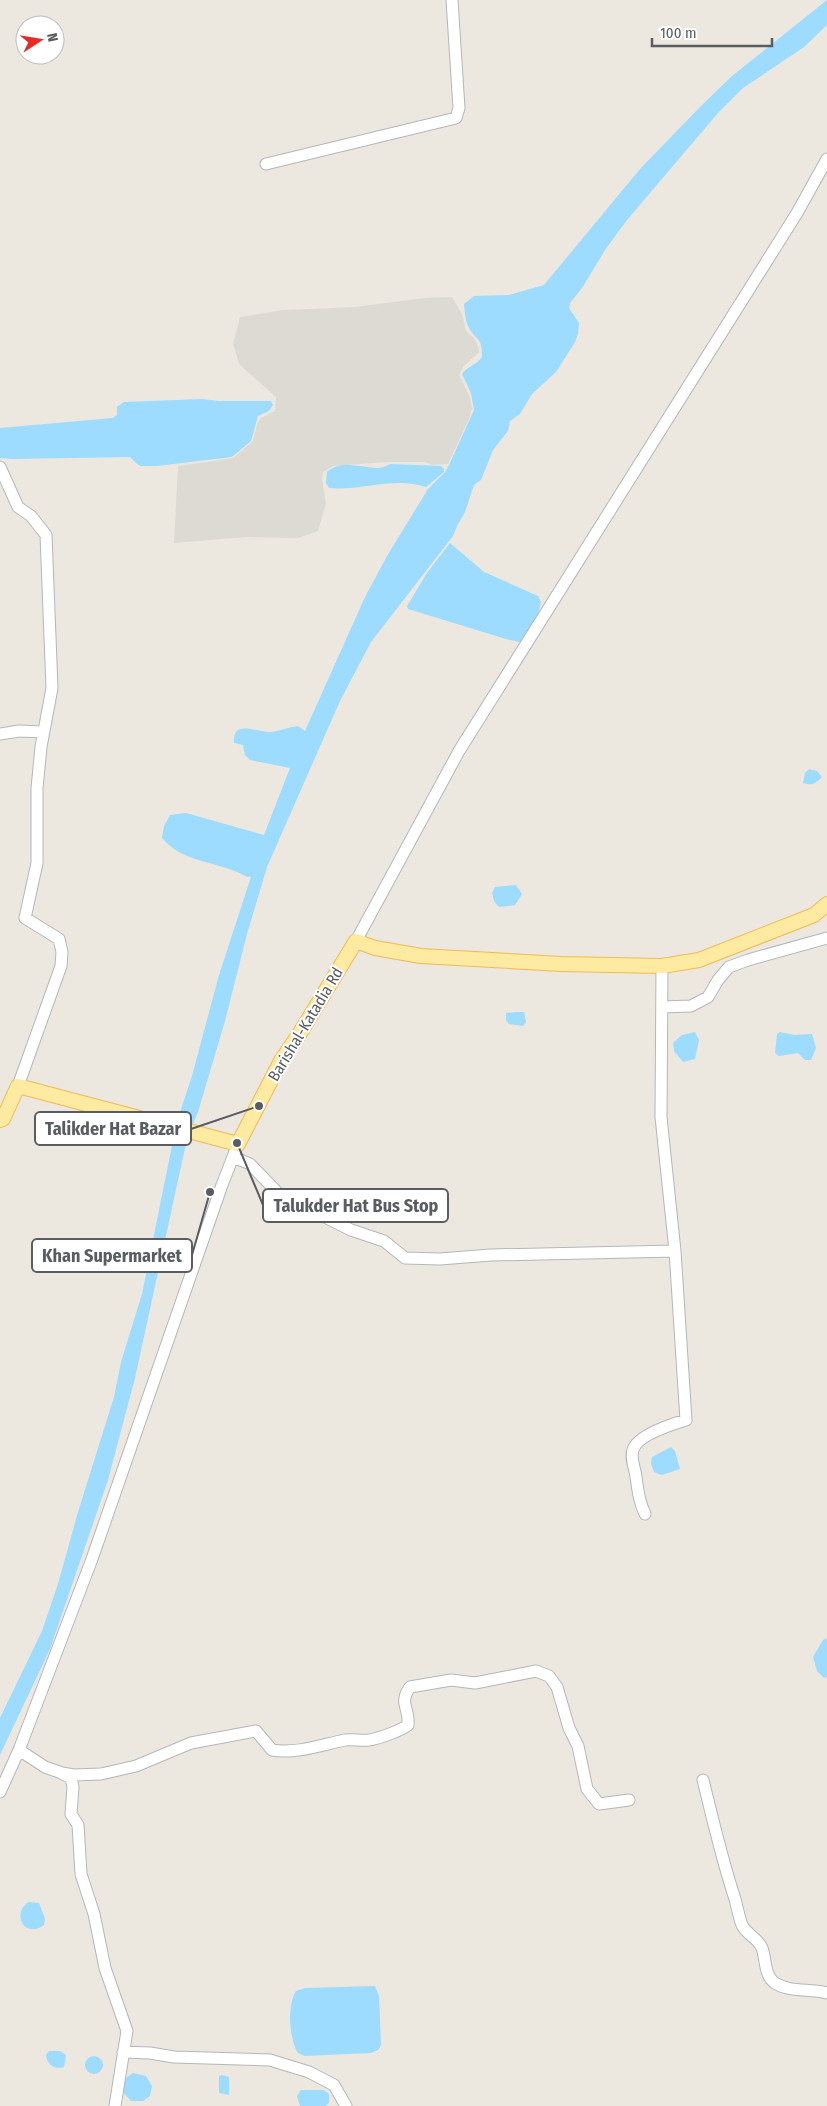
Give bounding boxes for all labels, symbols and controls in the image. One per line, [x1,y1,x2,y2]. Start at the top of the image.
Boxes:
north arrow [15,15,65,65]
scale bar [652,15,772,47]
text: 100 m [660,24,697,42]
text: N [43,32,61,43]
street label: Barishal-Katadia Rd [264,964,347,1085]
callout: Talikder Hat Bazar [35,1112,191,1145]
text: Talikder Hat Bazar [45,1118,182,1140]
callout: Talukder Hat Bus Stop [263,1189,448,1222]
text: Talukder Hat Bus Stop [274,1195,439,1217]
callout: Khan Supermarket [32,1239,192,1272]
text: Khan Supermarket [42,1245,183,1267]

